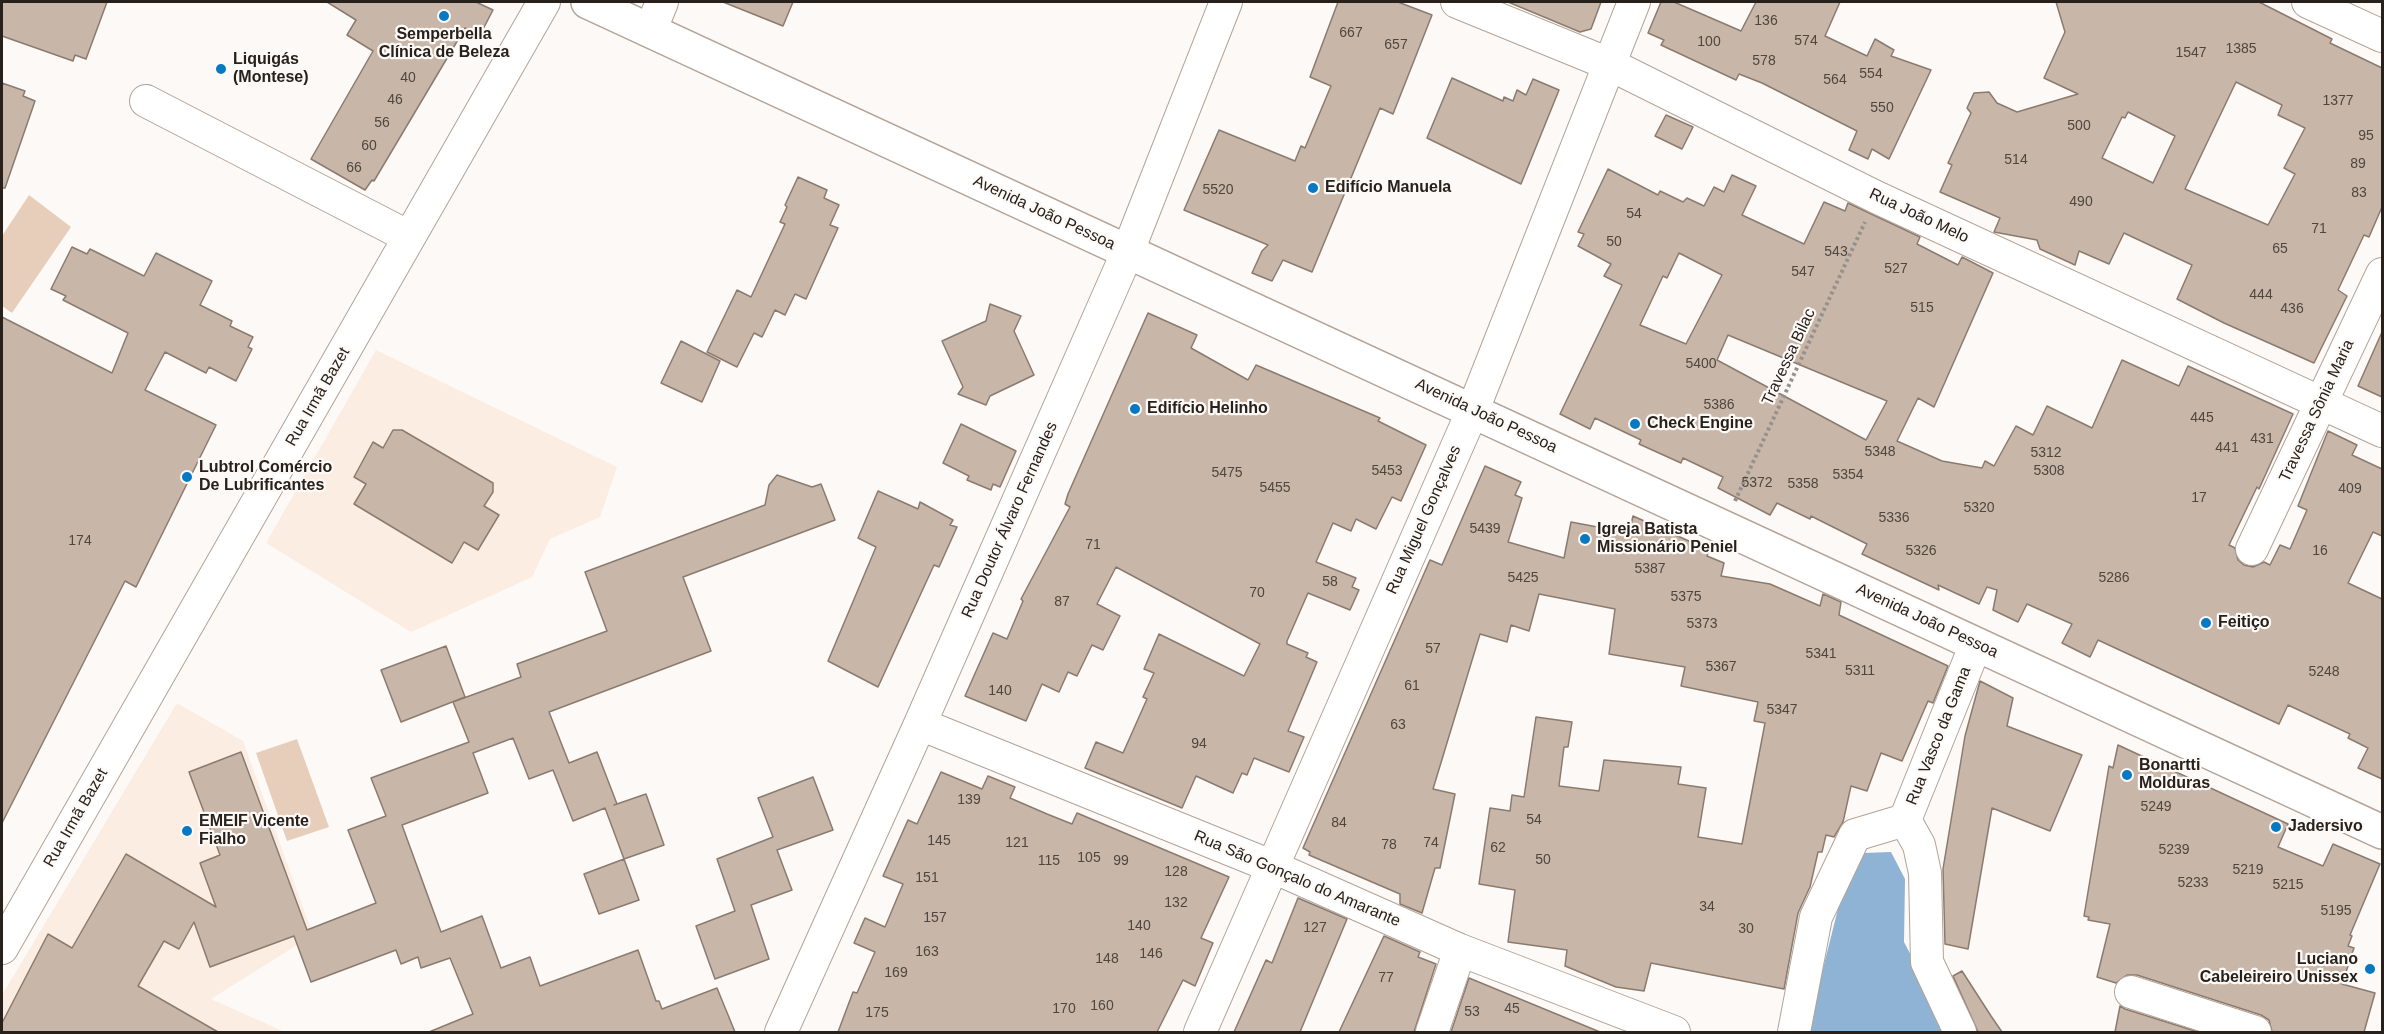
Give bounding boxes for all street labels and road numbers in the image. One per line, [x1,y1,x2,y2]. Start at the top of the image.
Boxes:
street label: Avenida João Pessoa [970,172,1118,254]
street label: Rua João Melo [1866,185,1972,247]
street label: Travessa Bilac [1758,306,1820,408]
street label: Travessa Sônia Maria [2276,337,2358,485]
street label: Rua Irmã Bazet [282,344,354,450]
street label: Avenida João Pessoa [1412,375,1560,457]
street label: Rua Doutor Álvaro Fernandes [958,419,1062,621]
street label: Rua Miguel Gonçalves [1382,443,1466,597]
street label: Avenida João Pessoa [1853,580,2001,662]
street label: Rua Vasco da Gama [1903,664,1975,808]
street label: Rua Irmã Bazet [40,765,112,871]
street label: Rua São Gonçalo do Amarante [1191,827,1403,931]

